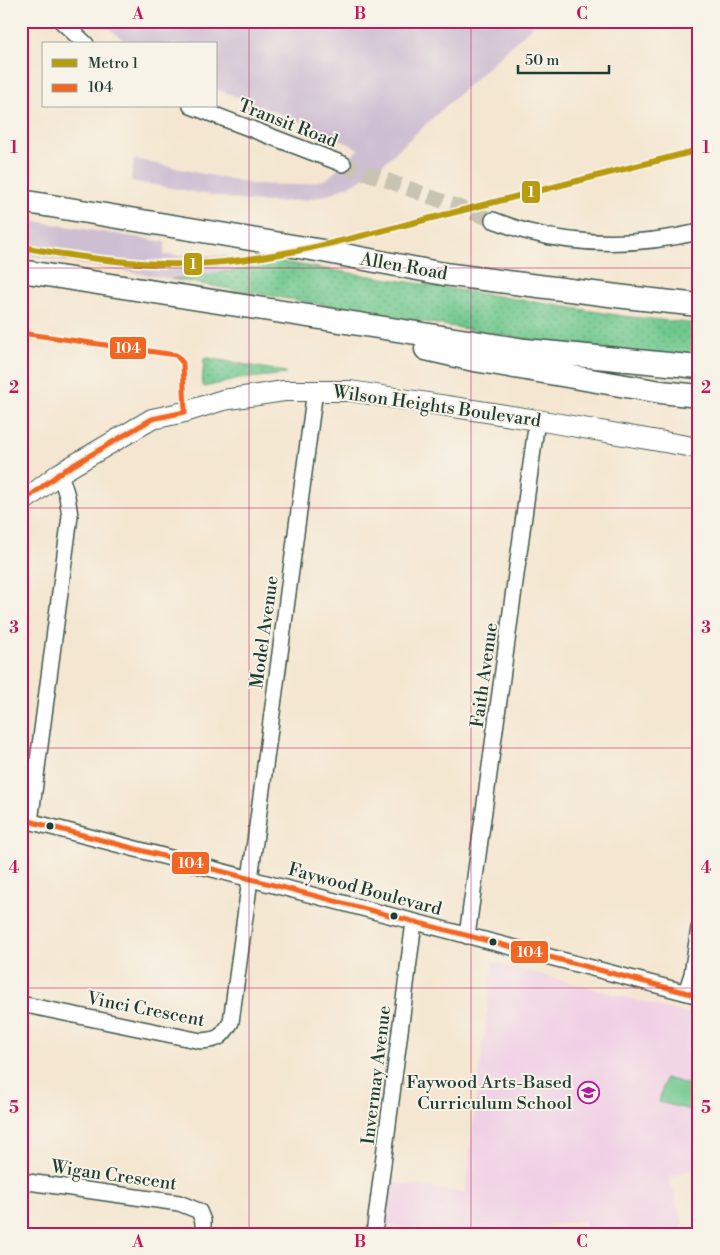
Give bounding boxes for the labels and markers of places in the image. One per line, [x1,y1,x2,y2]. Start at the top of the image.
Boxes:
unlabelled marker [45,821,55,831]
unlabelled marker [389,911,399,921]
unlabelled marker [488,937,498,947]
place label: Faywood Arts-Based Curriculum School [406,1071,573,1115]
school or university icon: Faywood Arts-Based Curriculum School [576,1080,600,1104]

